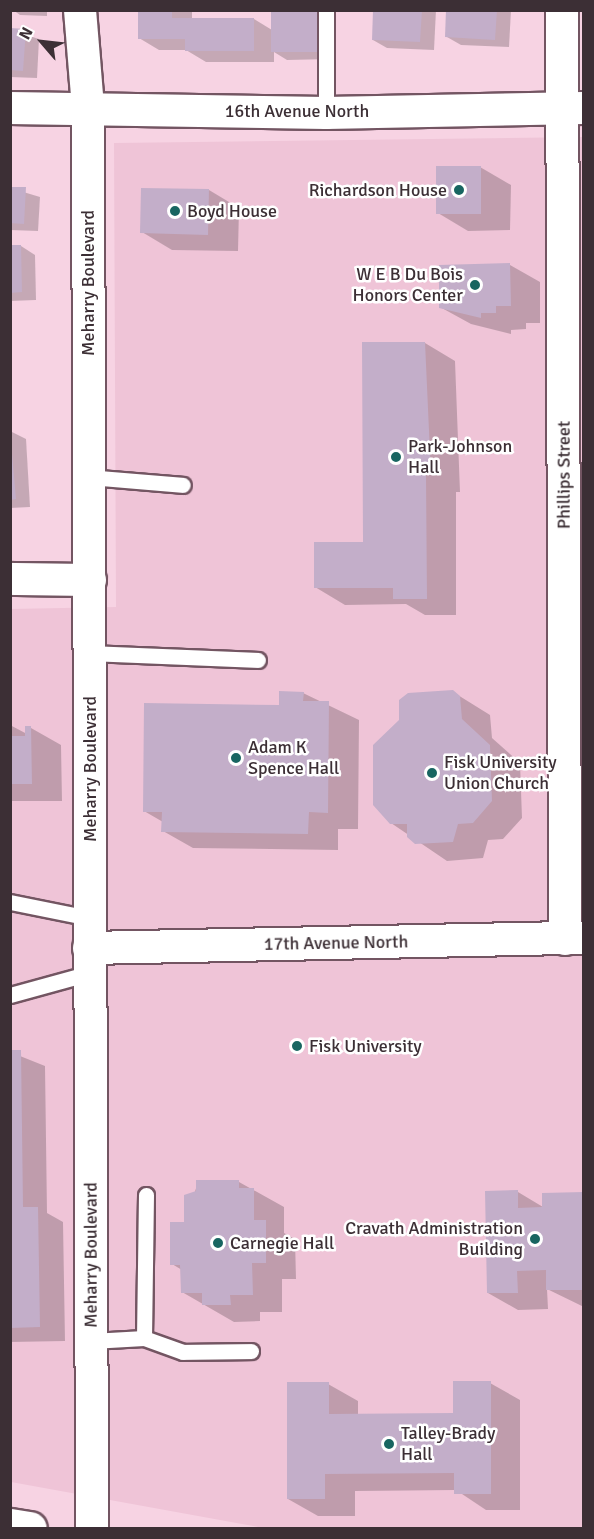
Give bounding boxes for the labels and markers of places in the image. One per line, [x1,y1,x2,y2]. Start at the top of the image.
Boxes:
place label: Richardson House [309,179,447,201]
marker: Richardson House [452,183,466,197]
place label: Boyd House [187,200,277,222]
marker: Boyd House [168,204,182,218]
place label: W E B Du Bois Honors Center [353,264,463,306]
marker: W E B Du Bois Honors Center [468,278,482,292]
place label: Park-Johnson Hall [408,436,512,478]
marker: Park-Johnson Hall [389,450,403,464]
place label: Adam K Spence Hall [248,737,339,780]
marker: Adam K Spence Hall [229,751,243,765]
place label: Fisk University Union Church [444,752,557,795]
marker: Fisk University Union Church [425,766,439,780]
place label: Fisk University [309,1035,422,1057]
marker: Fisk University [290,1039,304,1053]
place label: Cravath Administration Building [345,1218,523,1260]
place label: Carnegie Hall [230,1232,334,1254]
marker: Cravath Administration Building [528,1232,542,1246]
marker: Carnegie Hall [211,1236,225,1250]
place label: Talley-Brady Hall [401,1423,495,1466]
marker: Talley-Brady Hall [382,1437,396,1451]

